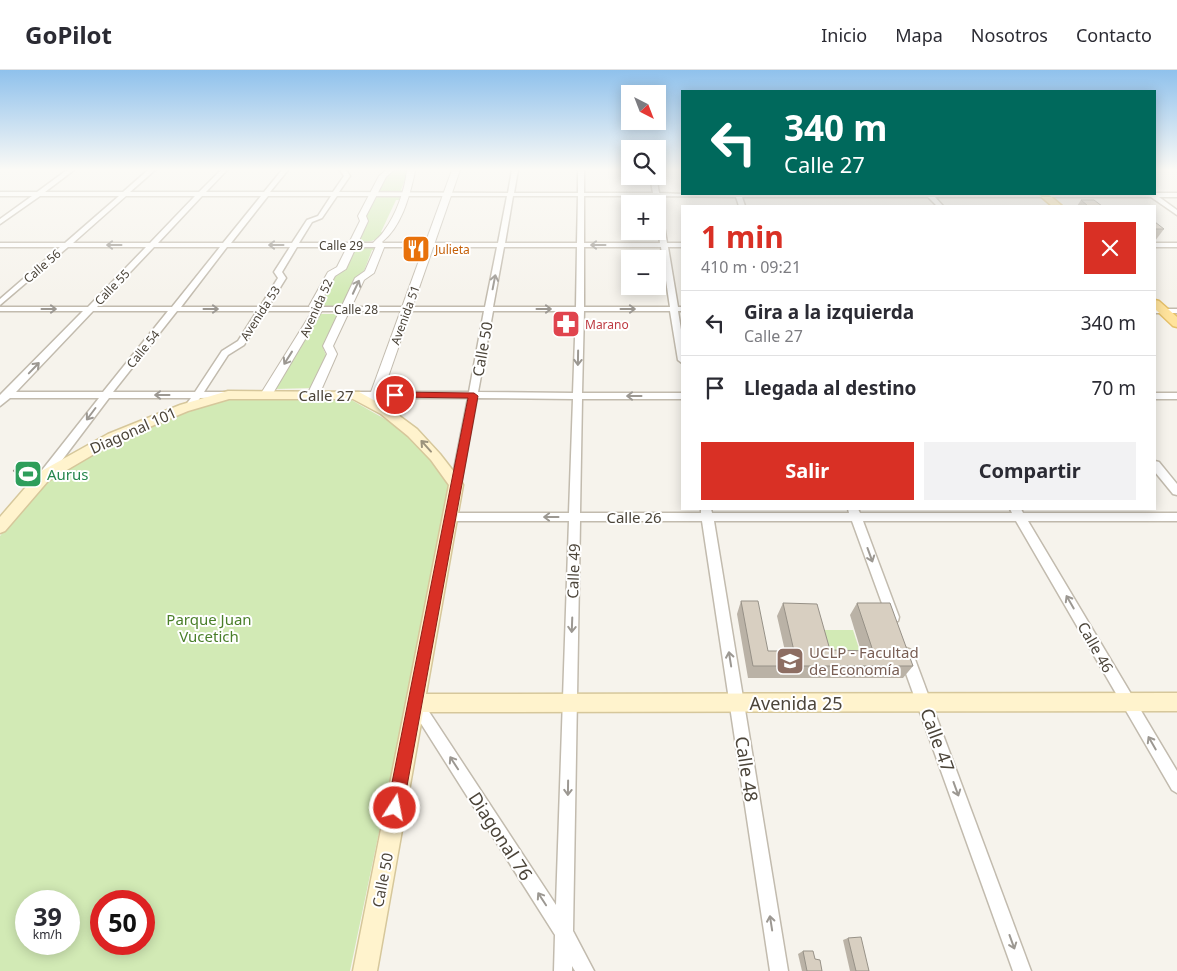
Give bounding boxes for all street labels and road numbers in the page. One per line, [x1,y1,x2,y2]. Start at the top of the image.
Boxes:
street label: Calle 29 [319,237,363,254]
street label: Calle 56 [20,245,64,287]
street label: Calle 55 [91,265,134,309]
street label: Avenida 52 [296,276,336,340]
street label: Avenida 53 [236,282,284,344]
street label: Avenida 51 [386,283,424,347]
street label: Calle 28 [334,301,378,318]
street label: Calle 50 [467,320,497,378]
street label: Calle 54 [123,326,164,371]
street label: Calle 27 [298,385,354,405]
street label: Diagonal 101 [87,402,179,458]
street label: Calle 26 [606,507,662,527]
street label: Calle 49 [562,543,584,599]
street label: Calle 46 [1074,618,1118,676]
street label: Avenida 25 [749,691,843,715]
street label: Calle 47 [915,705,961,775]
street label: Calle 48 [730,734,764,804]
street label: Diagonal 76 [463,787,539,885]
street label: Calle 50 [367,851,397,909]

